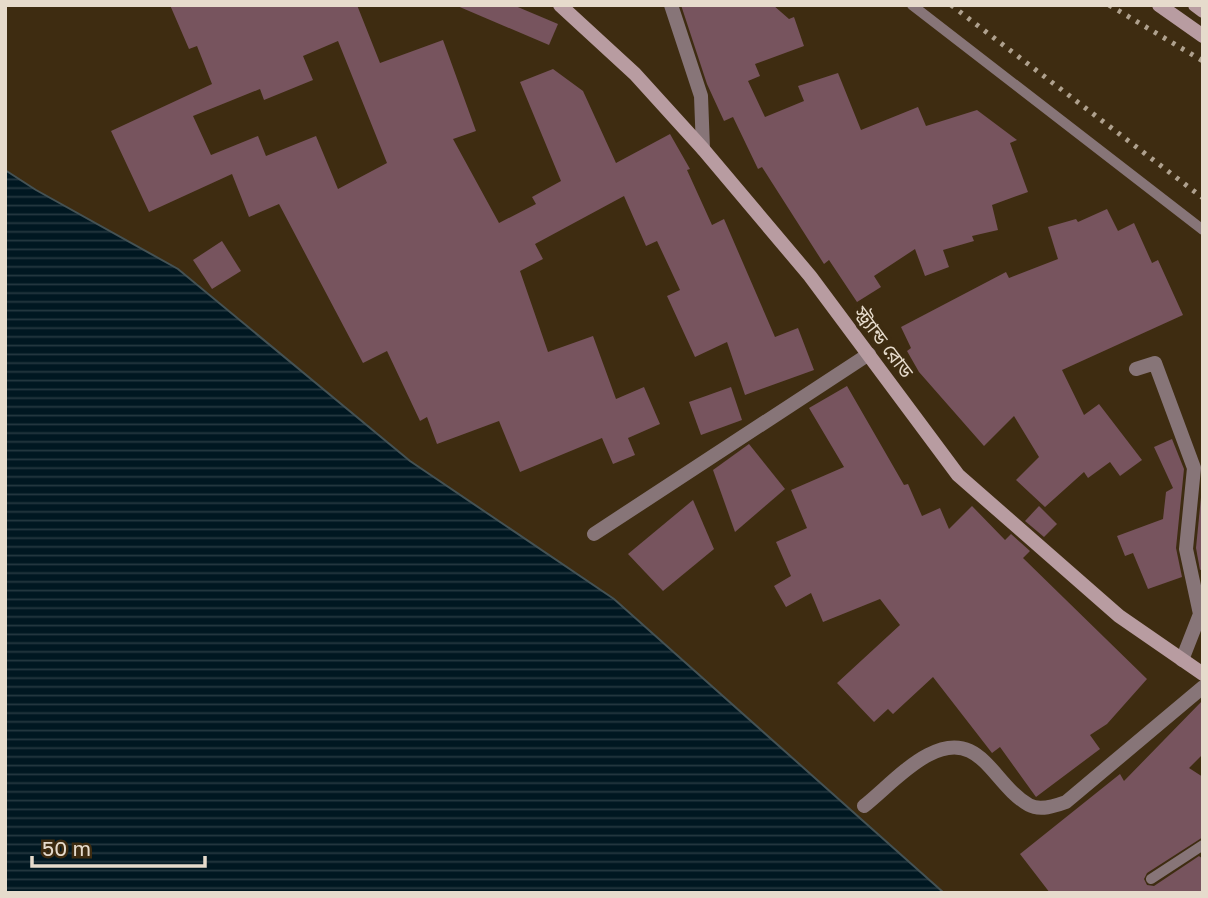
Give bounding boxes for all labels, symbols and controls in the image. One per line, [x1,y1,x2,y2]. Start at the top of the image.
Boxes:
street label: স্ট্র্যান্ড রোড [849,301,919,382]
scale bar [32,824,205,868]
text: 50 m [42,835,91,861]

